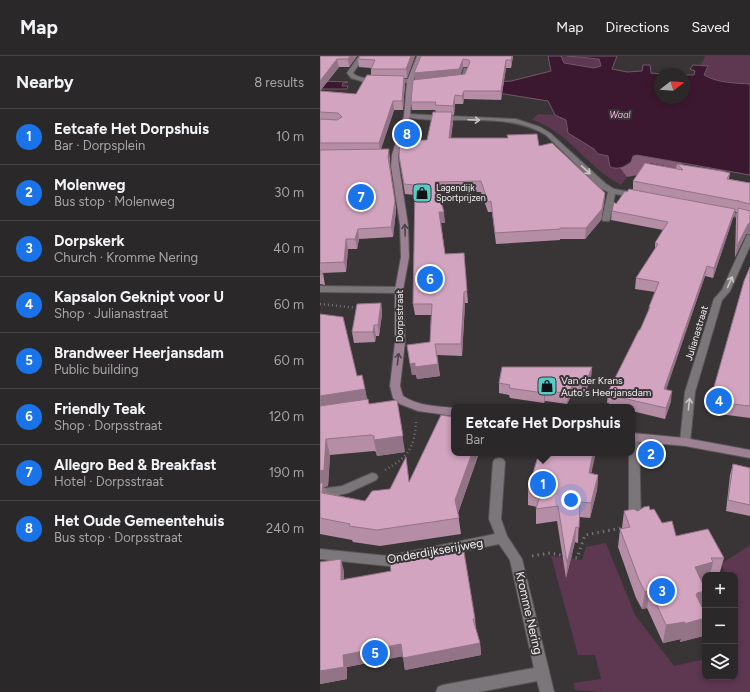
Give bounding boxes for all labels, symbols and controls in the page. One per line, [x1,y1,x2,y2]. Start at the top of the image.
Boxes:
text: Map [20,16,58,39]
text: Map [556,19,584,36]
text: Directions [606,19,669,36]
text: Saved [691,19,730,36]
north arrow [654,68,690,104]
text: Nearby [16,72,74,92]
text: 8 results [254,75,304,90]
water label: Waal [610,109,631,120]
one-way arrow [467,116,480,124]
pin: 8 [394,119,420,149]
text: Eetcafe Het Dorpshuis [54,120,209,138]
text: 1 [26,129,32,144]
text: 10 m [276,129,304,144]
text: Bar · Dorpsplein [54,138,145,153]
one-way arrow [581,165,591,174]
text: Molenweg [54,176,126,194]
pin: 7 [348,182,374,212]
shop icon: Lagendijk Sportprijzen [411,182,433,204]
place label: Lagendijk Sportprijzen [436,182,486,203]
text: 2 [25,185,33,200]
text: 30 m [274,185,304,200]
text: Bus stop · Molenweg [54,194,175,209]
one-way arrow [401,224,408,237]
text: Dorpskerk [54,232,125,250]
text: 3 [25,241,33,256]
text: 40 m [273,241,304,256]
text: Church · Kromme Nering [54,250,198,265]
pin: 6 [417,264,443,294]
one-way arrow [727,276,734,288]
text: Kapsalon Geknipt voor U [54,288,224,306]
street label: Dorpsstraat [393,290,406,342]
text: 4 [25,297,33,312]
text: 60 m [274,297,304,312]
street label: Julianastraat [682,304,711,362]
text: Shop · Julianastraat [54,306,168,321]
text: Brandweer Heerjansdam [54,344,224,362]
text: 5 [25,353,33,368]
text: 60 m [274,353,304,368]
one-way arrow [394,353,402,366]
text: Public building [54,362,139,377]
place label: Van der Krans Auto's Heerjansdam [561,374,651,399]
shop icon: Van der Krans Auto's Heerjansdam [536,375,558,397]
pin: 4 [706,386,732,416]
one-way arrow [685,398,693,411]
text: Friendly Teak [54,400,146,418]
popup [451,404,635,456]
text: 6 [25,409,33,424]
text: 120 m [269,409,304,424]
text: Eetcafe Het Dorpshuis [466,414,620,432]
text: Shop · Dorpsstraat [54,418,162,433]
text: Bar [466,432,485,447]
pin: 2 [638,439,664,469]
text: Allegro Bed & Breakfast [54,456,217,474]
text: 7 [25,465,33,480]
text: 190 m [269,465,304,480]
pin: 1 [530,469,556,499]
text: Hotel · Dorpsstraat [54,474,164,489]
your location [561,490,581,510]
text: Het Oude Gemeentehuis [54,512,224,530]
text: 8 [25,521,33,536]
text: 240 m [266,521,304,536]
text: Bus stop · Dorpsstraat [54,530,183,545]
street label: Onderdijkserijweg [386,536,484,566]
street label: Kromme Nering [513,570,545,656]
map controls [702,572,738,680]
button: + [702,572,738,608]
pin: 3 [649,576,675,606]
button: − [702,608,738,644]
pin: 5 [362,638,388,668]
button: layers [702,644,738,680]

